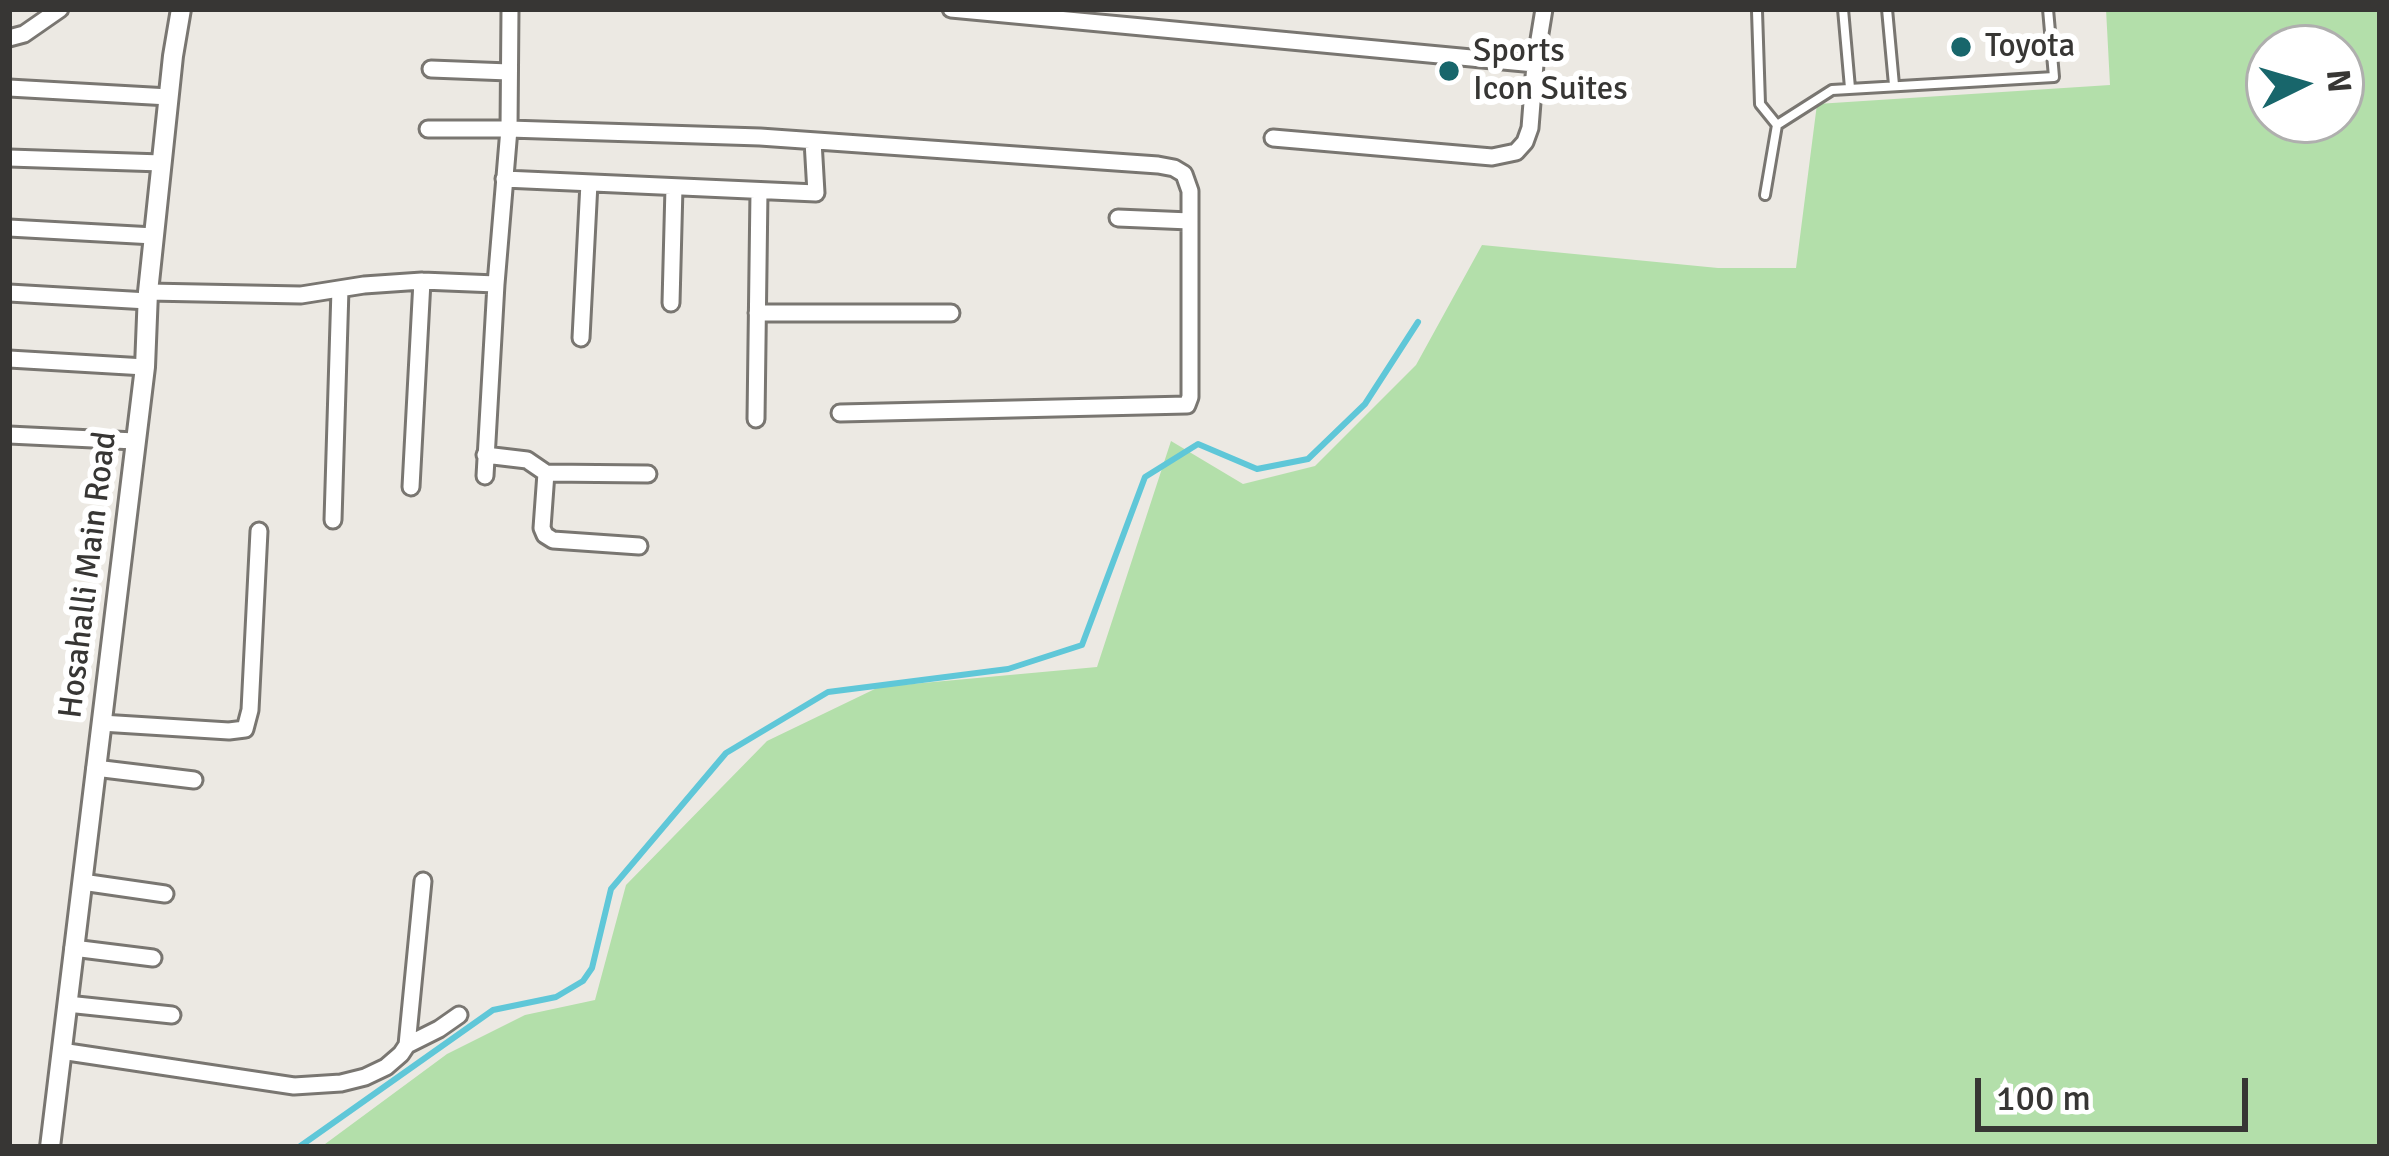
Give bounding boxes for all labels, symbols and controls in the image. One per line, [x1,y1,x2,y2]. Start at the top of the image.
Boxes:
north arrow [2245,24,2365,144]
place label: Toyota [1985,27,2075,67]
place label: Sports Icon Suites [1473,32,1628,110]
marker: Toyota [1948,34,1974,60]
marker: Sports Icon Suites [1436,58,1462,84]
text: N [2317,68,2360,94]
street label: Hosahalli Main Road [52,429,126,721]
scale bar [1981,1054,2254,1128]
text: 100 m [1996,1076,2091,1121]

